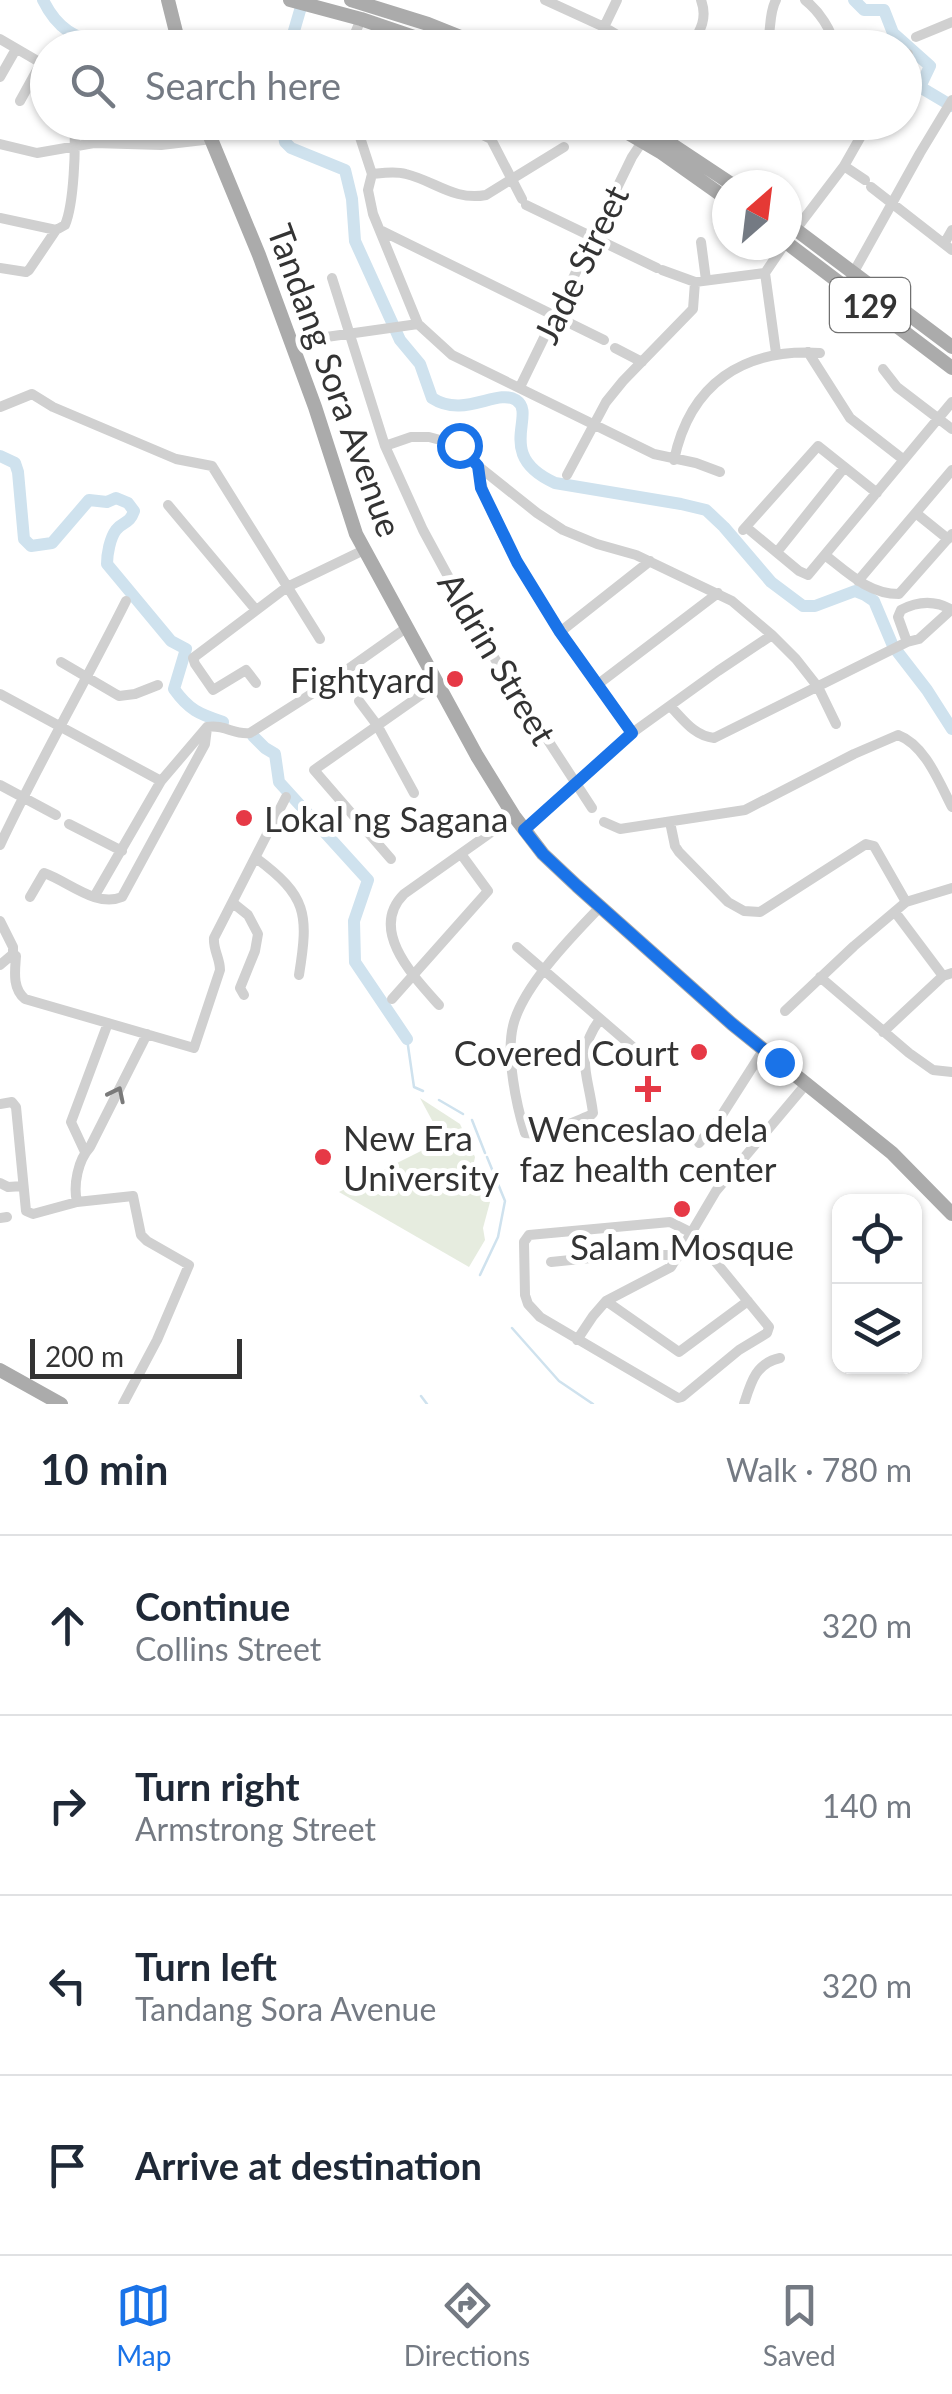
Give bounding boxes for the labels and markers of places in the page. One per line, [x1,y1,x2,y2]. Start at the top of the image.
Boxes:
place label: Fightyard [290,658,435,700]
marker: Fightyard [444,668,466,690]
place label: Lokal ng Sagana [264,797,508,839]
marker: Lokal ng Sagana [233,807,255,829]
place label: Covered Court [454,1031,679,1073]
marker: Covered Court [688,1041,710,1063]
marker: Wenceslao dela faz health center [635,1076,661,1102]
place label: Wenceslao dela faz health center [520,1107,777,1189]
place label: New Era University [343,1116,499,1198]
marker: New Era University [312,1146,334,1168]
marker: Salam Mosque [671,1198,693,1220]
place label: Salam Mosque [570,1225,794,1267]

